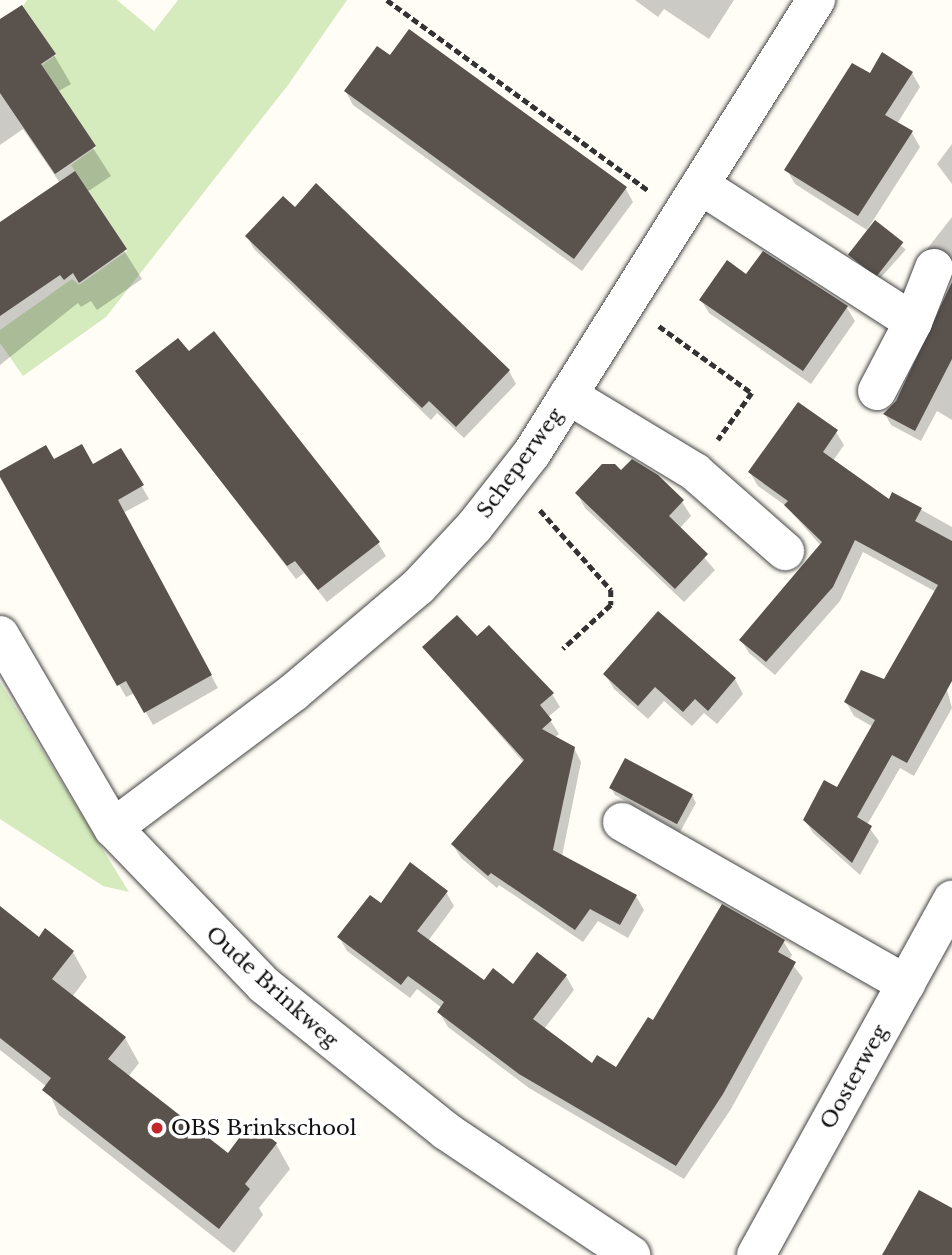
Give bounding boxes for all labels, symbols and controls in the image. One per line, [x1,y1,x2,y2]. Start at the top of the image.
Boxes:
street label: Scheperweg [472,403,568,523]
street label: Oude Brinkweg [201,921,343,1053]
street label: Oosterweg [815,1020,893,1134]
place label: OBS Brinkschool [171,1115,356,1141]
marker: OBS Brinkschool [149,1120,165,1136]

